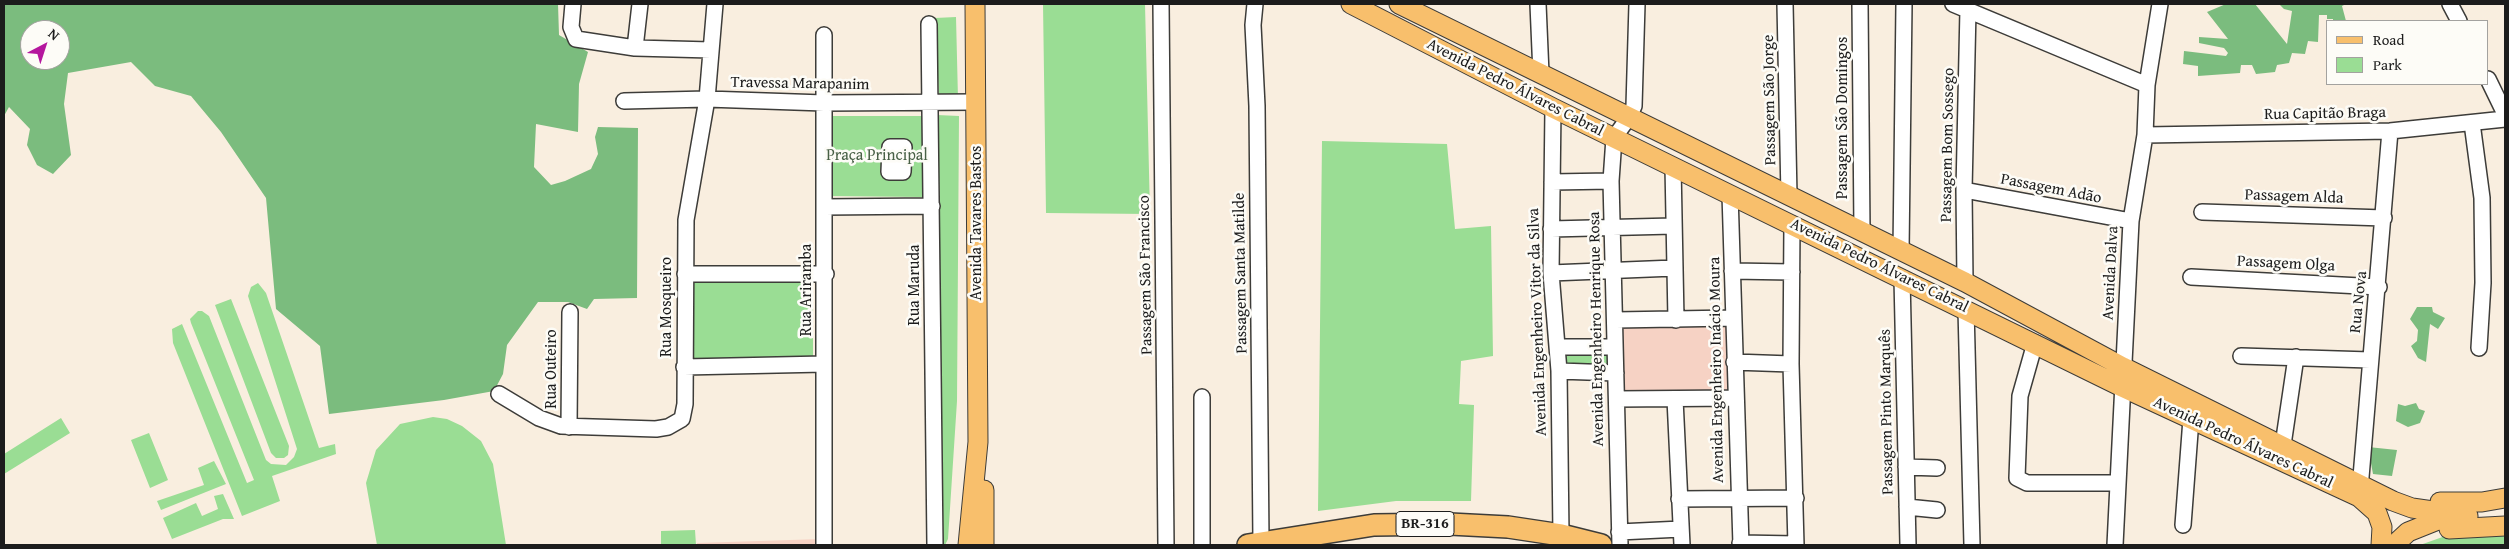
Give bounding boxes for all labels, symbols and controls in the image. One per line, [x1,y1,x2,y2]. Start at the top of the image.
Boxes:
north arrow [20,20,70,70]
legend [2326,20,2489,85]
text: N [44,24,64,45]
text: Road [2373,29,2404,50]
street label: Passagem São Jorge [1759,34,1781,166]
street label: Avenida Pedro Álvares Cabral [1423,35,1607,141]
street label: Passagem São Domingos [1833,37,1853,199]
text: Park [2373,54,2402,75]
street label: Passagem Bom Sossego [1937,68,1959,222]
street label: Travessa Marapanim [730,73,870,95]
street label: Rua Capitão Braga [2264,103,2386,125]
park label: Praça Principal [826,146,928,166]
street label: Avenida Tavares Bastos [967,146,987,300]
street label: Passagem Adão [1999,170,2103,208]
street label: Passagem Alda [2244,186,2344,208]
street label: Passagem Santa Matilde [1230,192,1252,354]
street label: Passagem São Francisco [1135,195,1157,355]
street label: Avenida Engenheiro Vitor da Silva [1524,208,1552,436]
street label: Avenida Engenheiro Henrique Rosa [1585,211,1609,447]
street label: Avenida Pedro Álvares Cabral [1787,214,1971,318]
street label: Avenida Dalva [2099,226,2123,320]
street label: Rua Ariramba [797,244,817,336]
street label: Rua Maruda [905,245,925,325]
street label: Passagem Olga [2236,252,2336,276]
street label: Rua Mosqueiro [657,257,677,357]
street label: Avenida Engenheiro Inácio Moura [1705,257,1729,483]
street label: Rua Nova [2346,270,2372,334]
street label: Rua Outeiro [542,329,562,409]
street label: Passagem Pinto Marquês [1876,329,1898,495]
street label: Avenida Pedro Álvares Cabral [2150,393,2336,493]
road number: BR-316 [1396,512,1454,536]

